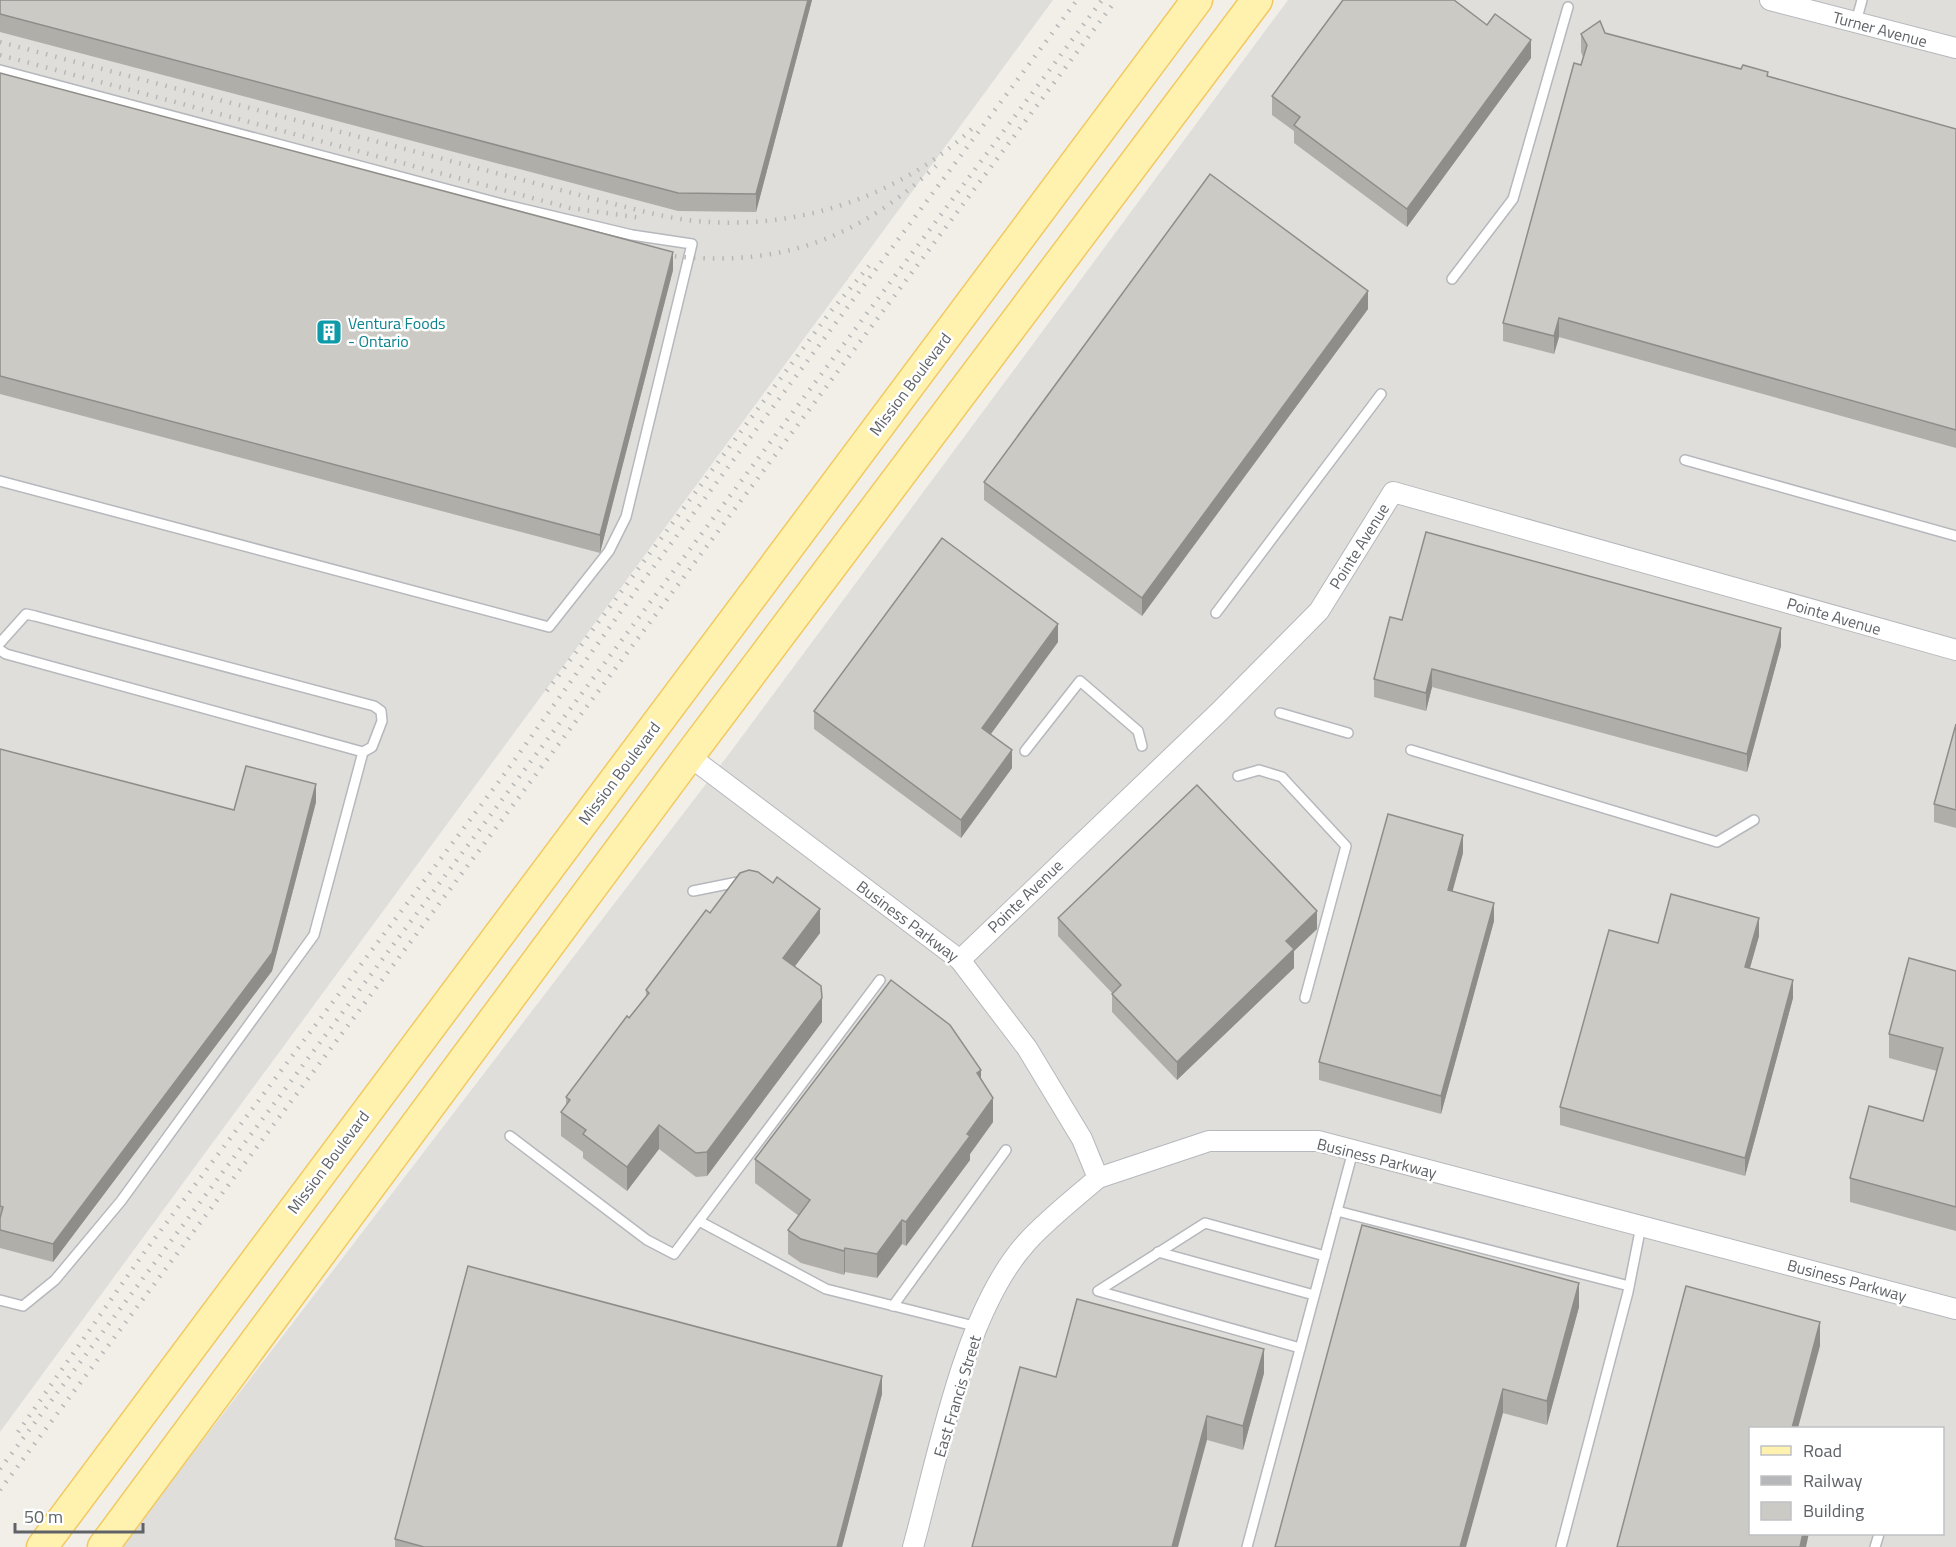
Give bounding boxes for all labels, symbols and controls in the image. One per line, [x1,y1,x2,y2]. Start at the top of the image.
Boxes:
street label: Turner Avenue [1830,5,1930,53]
place label: Ventura Foods - Ontario [348,311,446,353]
building icon: Ventura Foods - Ontario [314,317,344,347]
street label: Mission Boulevard [863,327,957,441]
street label: Pointe Avenue [1323,498,1395,594]
street label: Pointe Avenue [1784,591,1884,641]
street label: Mission Boulevard [572,716,666,830]
street label: Pointe Avenue [982,854,1068,938]
street label: Business Parkway [852,874,964,968]
street label: Mission Boulevard [281,1105,375,1219]
street label: Business Parkway [1315,1132,1440,1185]
street label: Business Parkway [1785,1253,1910,1308]
street label: East Francis Street [927,1332,987,1460]
legend [1749,1427,1944,1535]
text: Road [1803,1437,1842,1464]
text: Railway [1803,1467,1863,1494]
scale bar [15,1496,142,1534]
text: Building [1803,1497,1864,1524]
text: 50 m [24,1503,63,1530]

